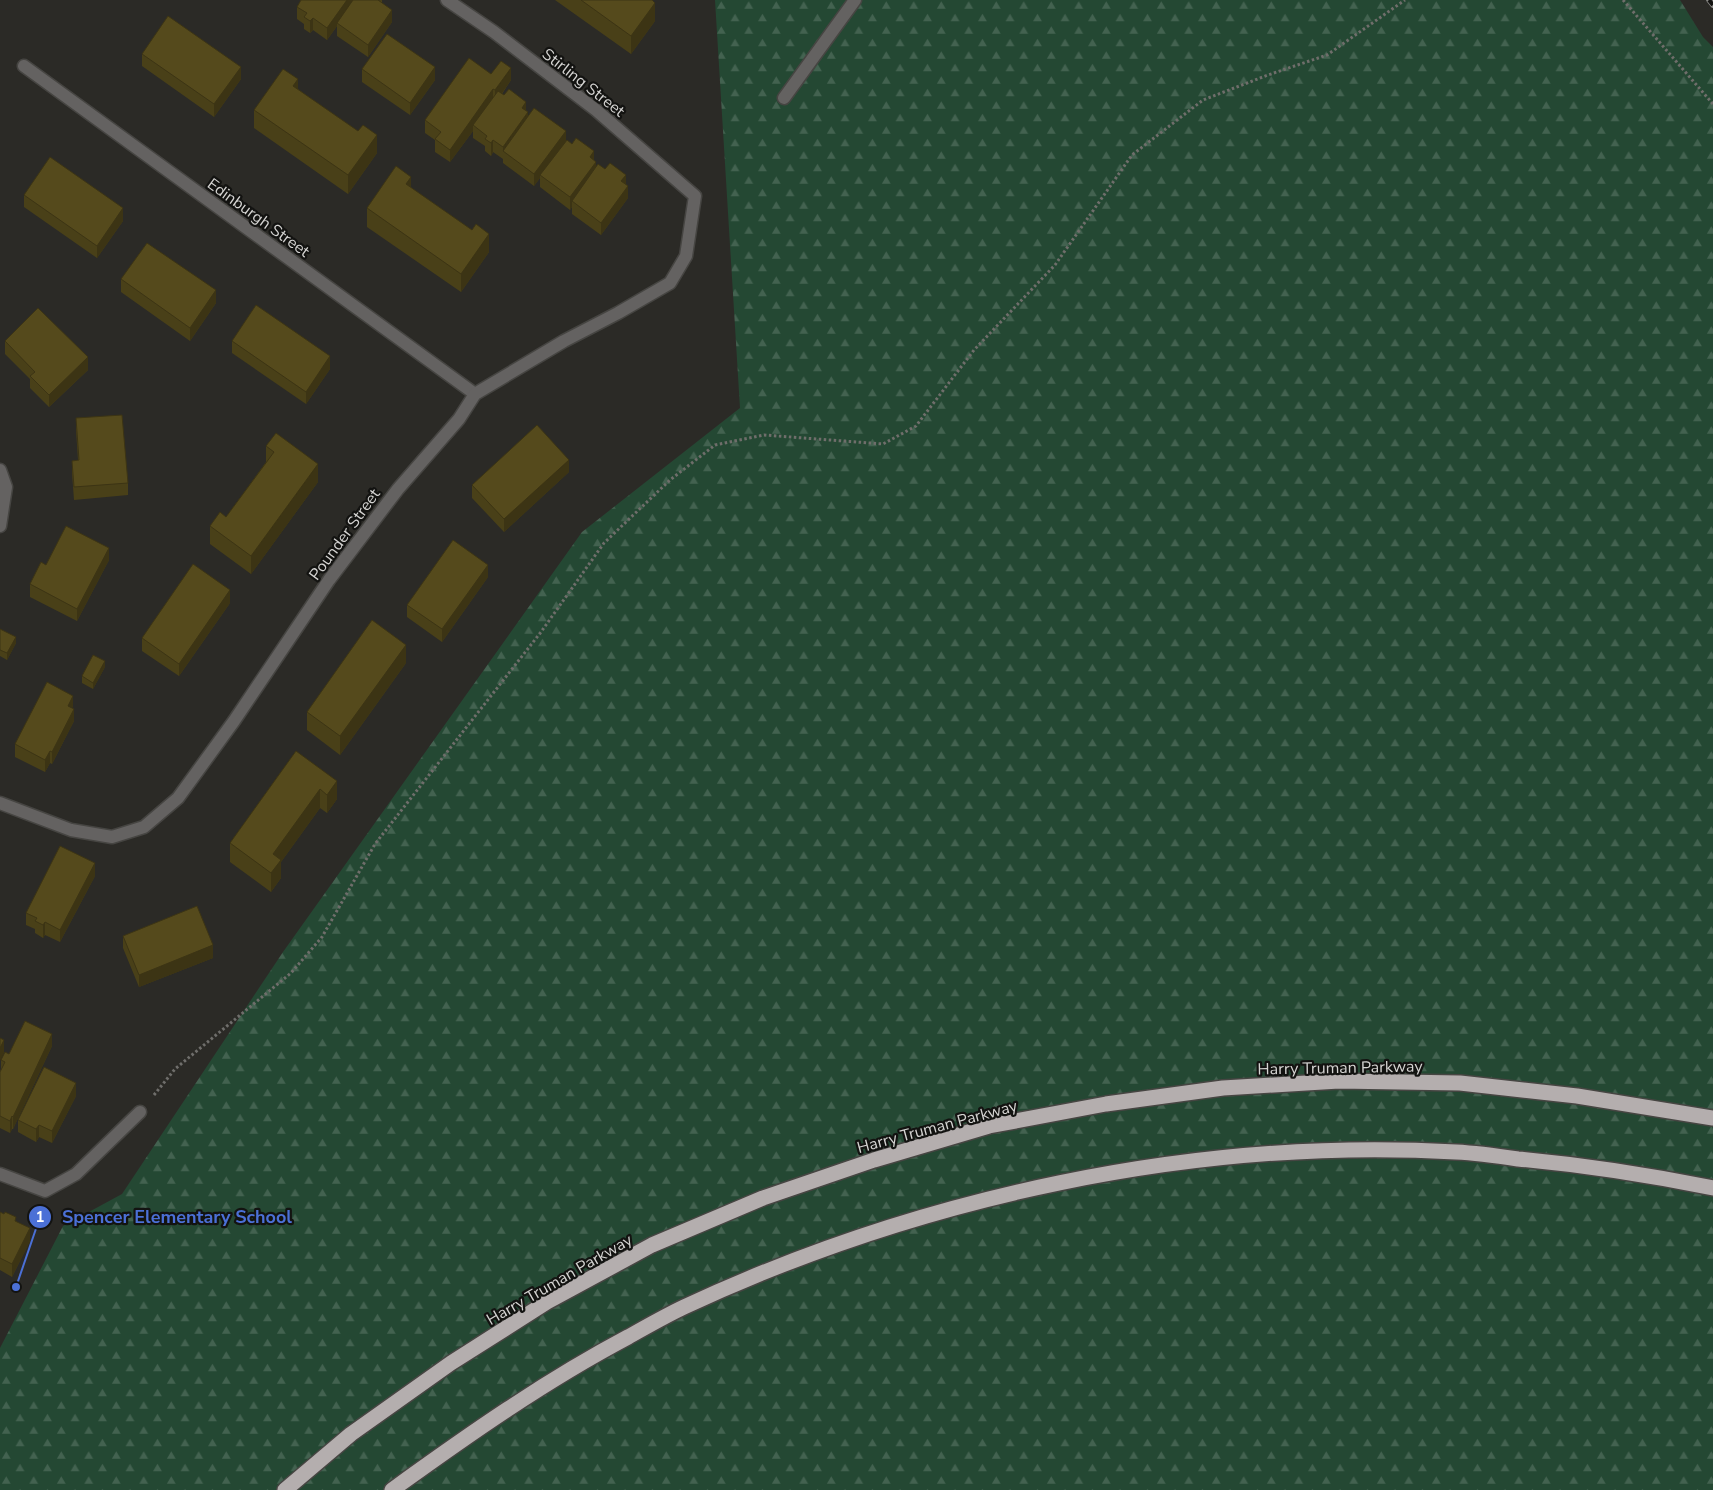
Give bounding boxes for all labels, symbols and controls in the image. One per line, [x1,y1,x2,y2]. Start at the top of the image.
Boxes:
street label: Stirling Street [537,43,630,122]
street label: Edinburgh Street [203,173,314,263]
street label: Pounder Street [304,484,386,585]
street label: Harry Truman Parkway [1257,1056,1423,1080]
street label: Harry Truman Parkway [855,1095,1021,1159]
callout: Spencer Elementary School [27,1200,302,1233]
text: Spencer Elementary School [62,1205,292,1229]
text: 1 [35,1207,45,1227]
street label: Harry Truman Parkway [483,1229,637,1331]

